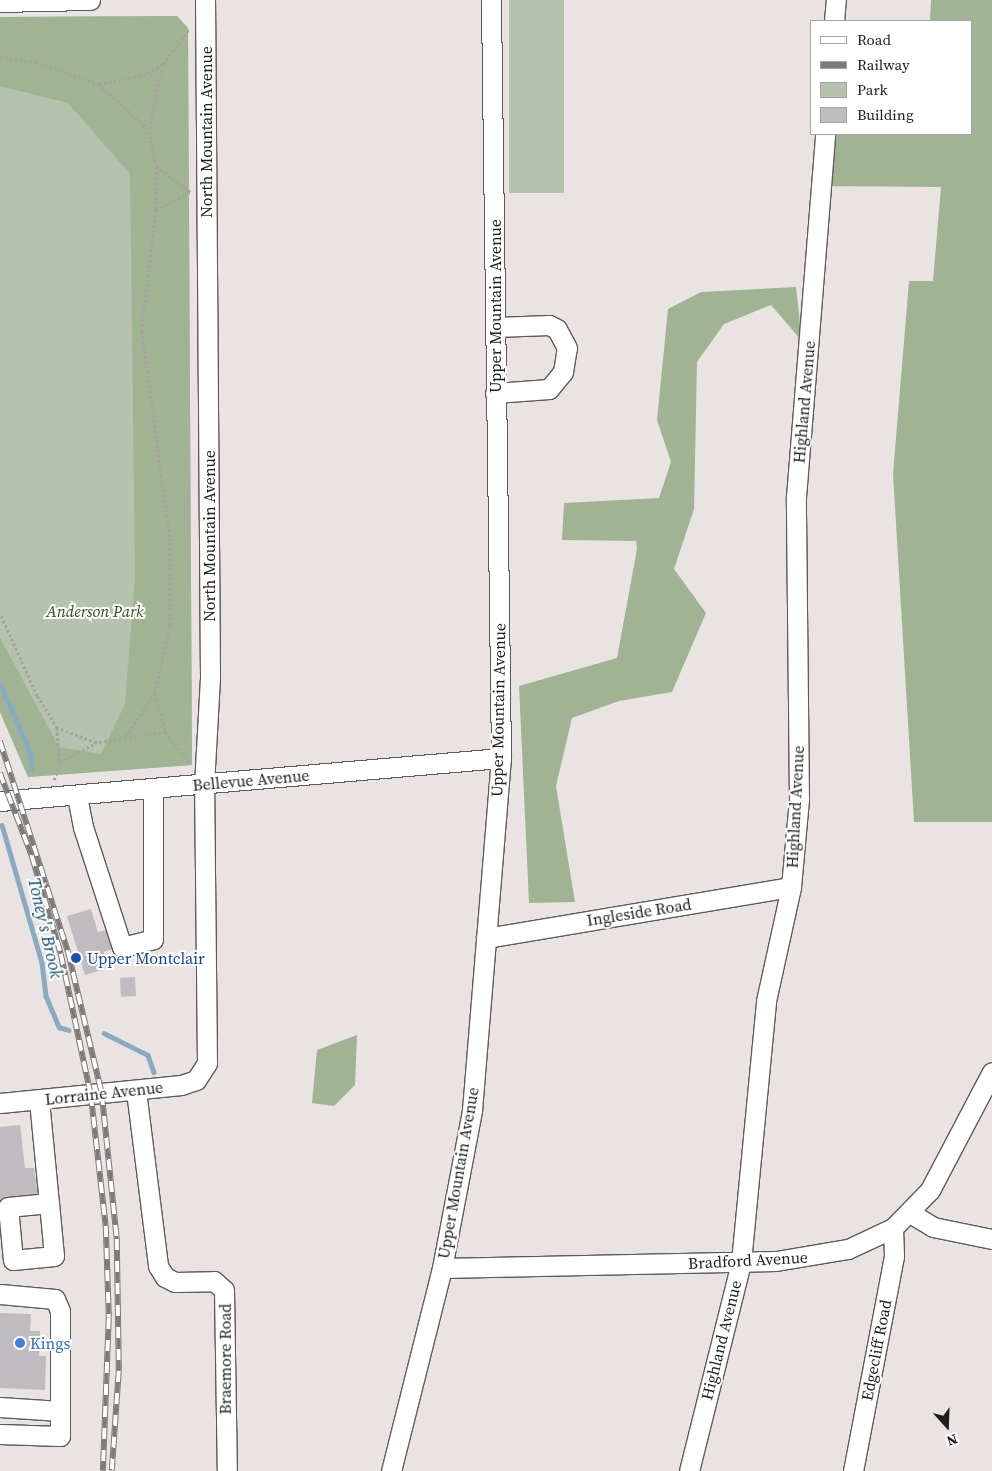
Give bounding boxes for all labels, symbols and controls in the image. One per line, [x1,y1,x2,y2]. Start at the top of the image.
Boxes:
legend [810,20,972,135]
text: Road [857,29,891,50]
street label: North Mountain Avenue [196,46,216,218]
text: Railway [857,54,910,75]
text: Park [857,79,888,100]
text: Building [857,104,914,125]
street label: Upper Mountain Avenue [485,219,505,393]
street label: Highland Avenue [789,340,819,464]
street label: North Mountain Avenue [199,450,219,622]
park label: Anderson Park [46,601,144,621]
street label: Upper Mountain Avenue [487,623,509,797]
street label: Highland Avenue [782,745,808,869]
street label: Bellevue Avenue [192,765,310,795]
water label: Toney's Brook [23,876,67,980]
street label: Ingleside Road [585,894,693,930]
place label: Upper Montclair [87,948,205,968]
marker: Upper Montclair [69,951,83,965]
street label: Lorraine Avenue [44,1077,164,1109]
street label: Upper Mountain Avenue [433,1086,483,1260]
street label: Bradford Avenue [688,1247,808,1273]
street label: Highland Avenue [697,1278,745,1402]
street label: Edgecliff Road [857,1298,895,1402]
street label: Braemore Road [215,1304,235,1414]
place label: Kings [30,1333,70,1353]
marker: Kings [14,1337,26,1349]
north arrow [922,1401,972,1451]
text: N [944,1429,960,1451]

